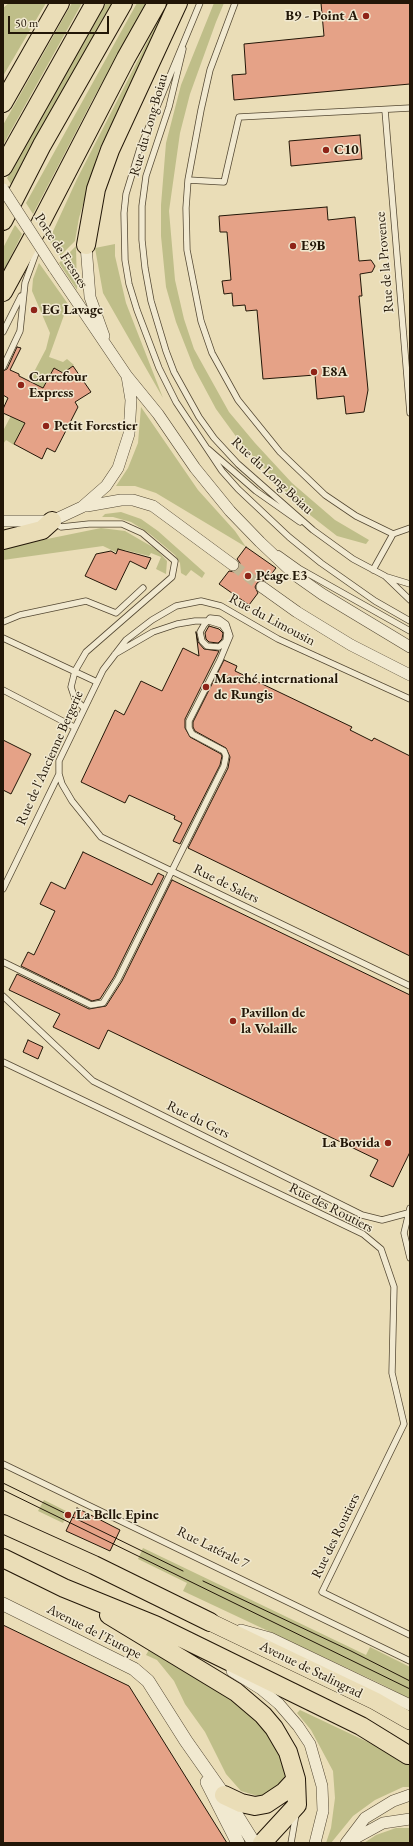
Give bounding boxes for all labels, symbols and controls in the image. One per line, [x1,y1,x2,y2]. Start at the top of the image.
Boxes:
scale bar [10,8,111,34]
place label: B9 - Point A [285,8,358,24]
marker: B9 - Point A [361,11,371,21]
text: 50 m [15,15,38,31]
street label: Rue du Long Boiau [126,72,172,178]
place label: C10 [334,142,359,158]
marker: C10 [321,145,331,155]
street label: Porte de Fresnes [31,210,91,292]
street label: Rue de la Provence [372,211,398,313]
place label: E9B [301,238,325,254]
marker: E9B [288,241,298,251]
place label: EG Lavage [42,302,103,318]
marker: EG Lavage [29,305,39,315]
place label: E8A [322,364,348,380]
marker: E8A [309,367,319,377]
place label: Carrefour Express [29,369,87,402]
marker: Carrefour Express [16,380,26,390]
place label: Petit Forestier [54,418,138,434]
marker: Petit Forestier [41,421,51,431]
street label: Rue du Long Boiau [228,434,316,518]
place label: Péage E3 [256,568,308,584]
marker: Péage E3 [243,571,253,581]
street label: Rue du Limousin [226,590,318,650]
place label: Marché international de Rungis [214,671,338,704]
marker: Marché international de Rungis [201,682,211,692]
street label: Rue de l'Ancienne Bergerie [13,688,87,828]
street label: Rue de Salers [190,861,262,907]
place label: Pavillon de la Volaille [241,1005,305,1038]
marker: Pavillon de la Volaille [228,1016,238,1026]
street label: Rue du Gers [164,1098,232,1142]
place label: La Bovida [322,1135,380,1151]
marker: La Bovida [383,1138,393,1148]
street label: Rue des Routiers [286,1180,376,1236]
street label: Rue des Routiers [308,1491,364,1581]
place label: La Belle Epine [76,1507,159,1523]
marker: La Belle Epine [63,1510,73,1520]
street label: Rue Latérale 7 [174,1523,252,1573]
street label: Avenue de l'Europe [44,1601,144,1663]
street label: Avenue de Stalingrad [257,1638,365,1702]

